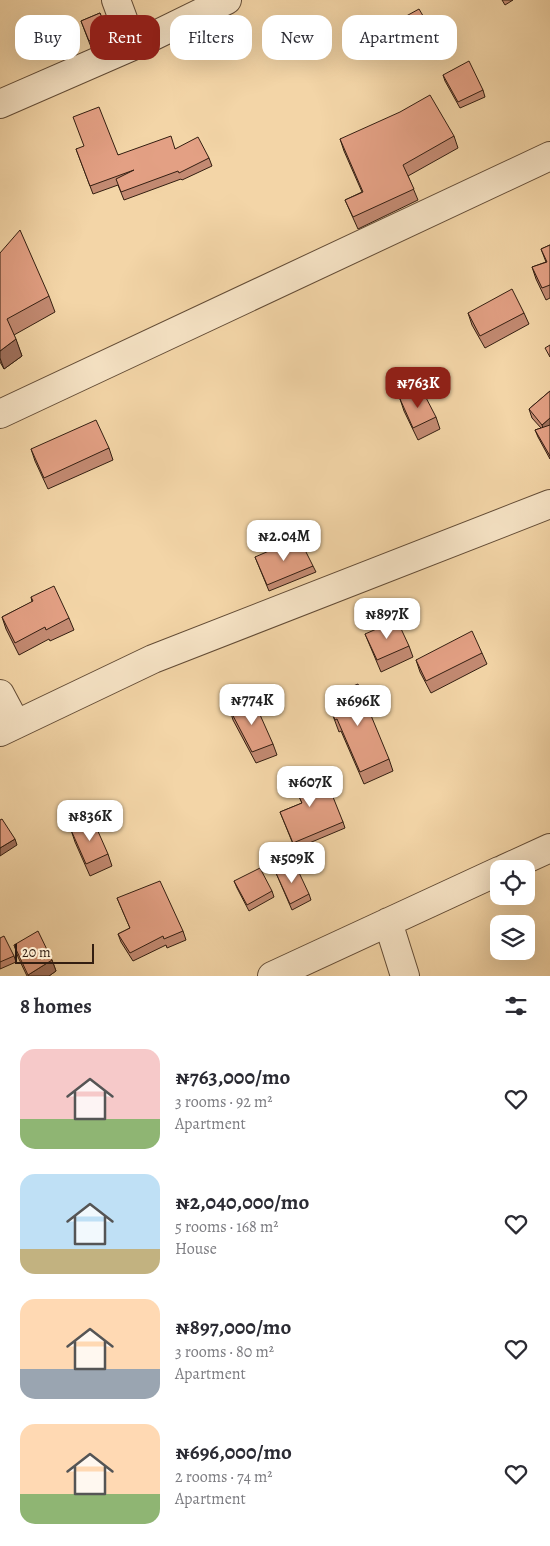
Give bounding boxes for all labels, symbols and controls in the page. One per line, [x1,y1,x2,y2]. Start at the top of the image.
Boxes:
chip: Buy [15,15,80,60]
chip: Rent [90,15,160,60]
chip: Filters [170,15,252,60]
chip: New [262,15,332,60]
chip: Apartment [342,15,457,60]
pin: ₦763K [383,366,453,409]
text: ₦763K [397,372,440,394]
pin: ₦2.04M [243,520,325,562]
text: ₦2.04M [258,525,310,547]
pin: ₦897K [352,598,422,640]
text: ₦897K [365,603,409,625]
pin: ₦774K [217,684,287,726]
pin: ₦696K [323,684,393,727]
text: ₦774K [231,689,274,711]
text: ₦696K [336,690,380,712]
pin: ₦607K [275,766,345,808]
text: ₦607K [288,771,332,793]
pin: ₦836K [55,800,125,842]
text: ₦836K [68,805,112,827]
pin: ₦509K [257,842,327,884]
text: ₦509K [270,847,314,869]
map controls [490,860,535,960]
button: locate [490,860,535,905]
button: layers [490,915,535,960]
scale bar [15,941,94,964]
text: 20 m [22,943,51,962]
text: 8 homes [20,992,92,1020]
icon: filters [502,992,530,1020]
text: ₦763,000/mo [175,1063,290,1091]
icon: home [60,1069,120,1129]
icon: heart [502,1085,530,1113]
text: 3 rooms · 92 m² [175,1091,273,1113]
text: Apartment [175,1113,246,1135]
text: ₦2,040,000/mo [175,1188,309,1216]
icon: home [60,1194,120,1254]
icon: heart [502,1210,530,1238]
text: 5 rooms · 168 m² [175,1216,279,1238]
text: House [175,1238,217,1260]
text: ₦897,000/mo [175,1313,291,1341]
icon: home [60,1319,120,1379]
icon: heart [502,1335,530,1363]
text: 3 rooms · 80 m² [175,1341,274,1363]
text: Apartment [175,1363,246,1385]
text: ₦696,000/mo [175,1438,292,1466]
icon: home [60,1444,120,1504]
icon: heart [502,1460,530,1488]
text: 2 rooms · 74 m² [175,1466,273,1488]
text: Apartment [175,1488,246,1510]

